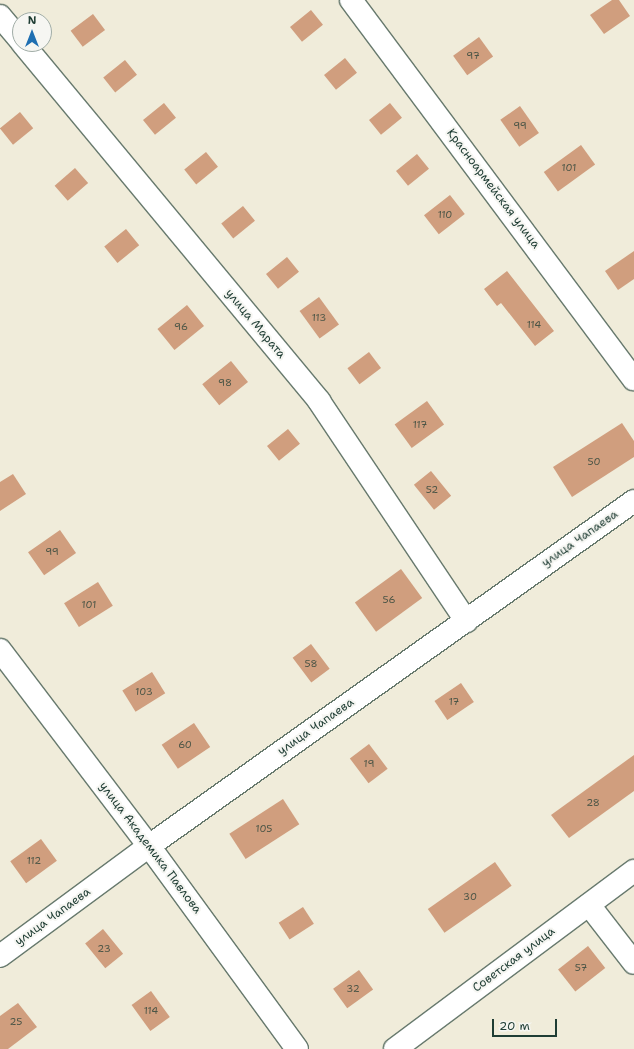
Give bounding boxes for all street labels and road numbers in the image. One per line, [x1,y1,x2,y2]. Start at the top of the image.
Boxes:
street label: Красноармейская улица [443,126,543,252]
street label: улица Марата [222,286,288,362]
street label: улица Чапаева [539,507,621,571]
street label: улица Чапаева [275,695,357,759]
street label: улица Академика Павлова [96,779,204,917]
street label: улица Чапаева [12,885,94,949]
street label: Советская улица [470,924,558,996]

